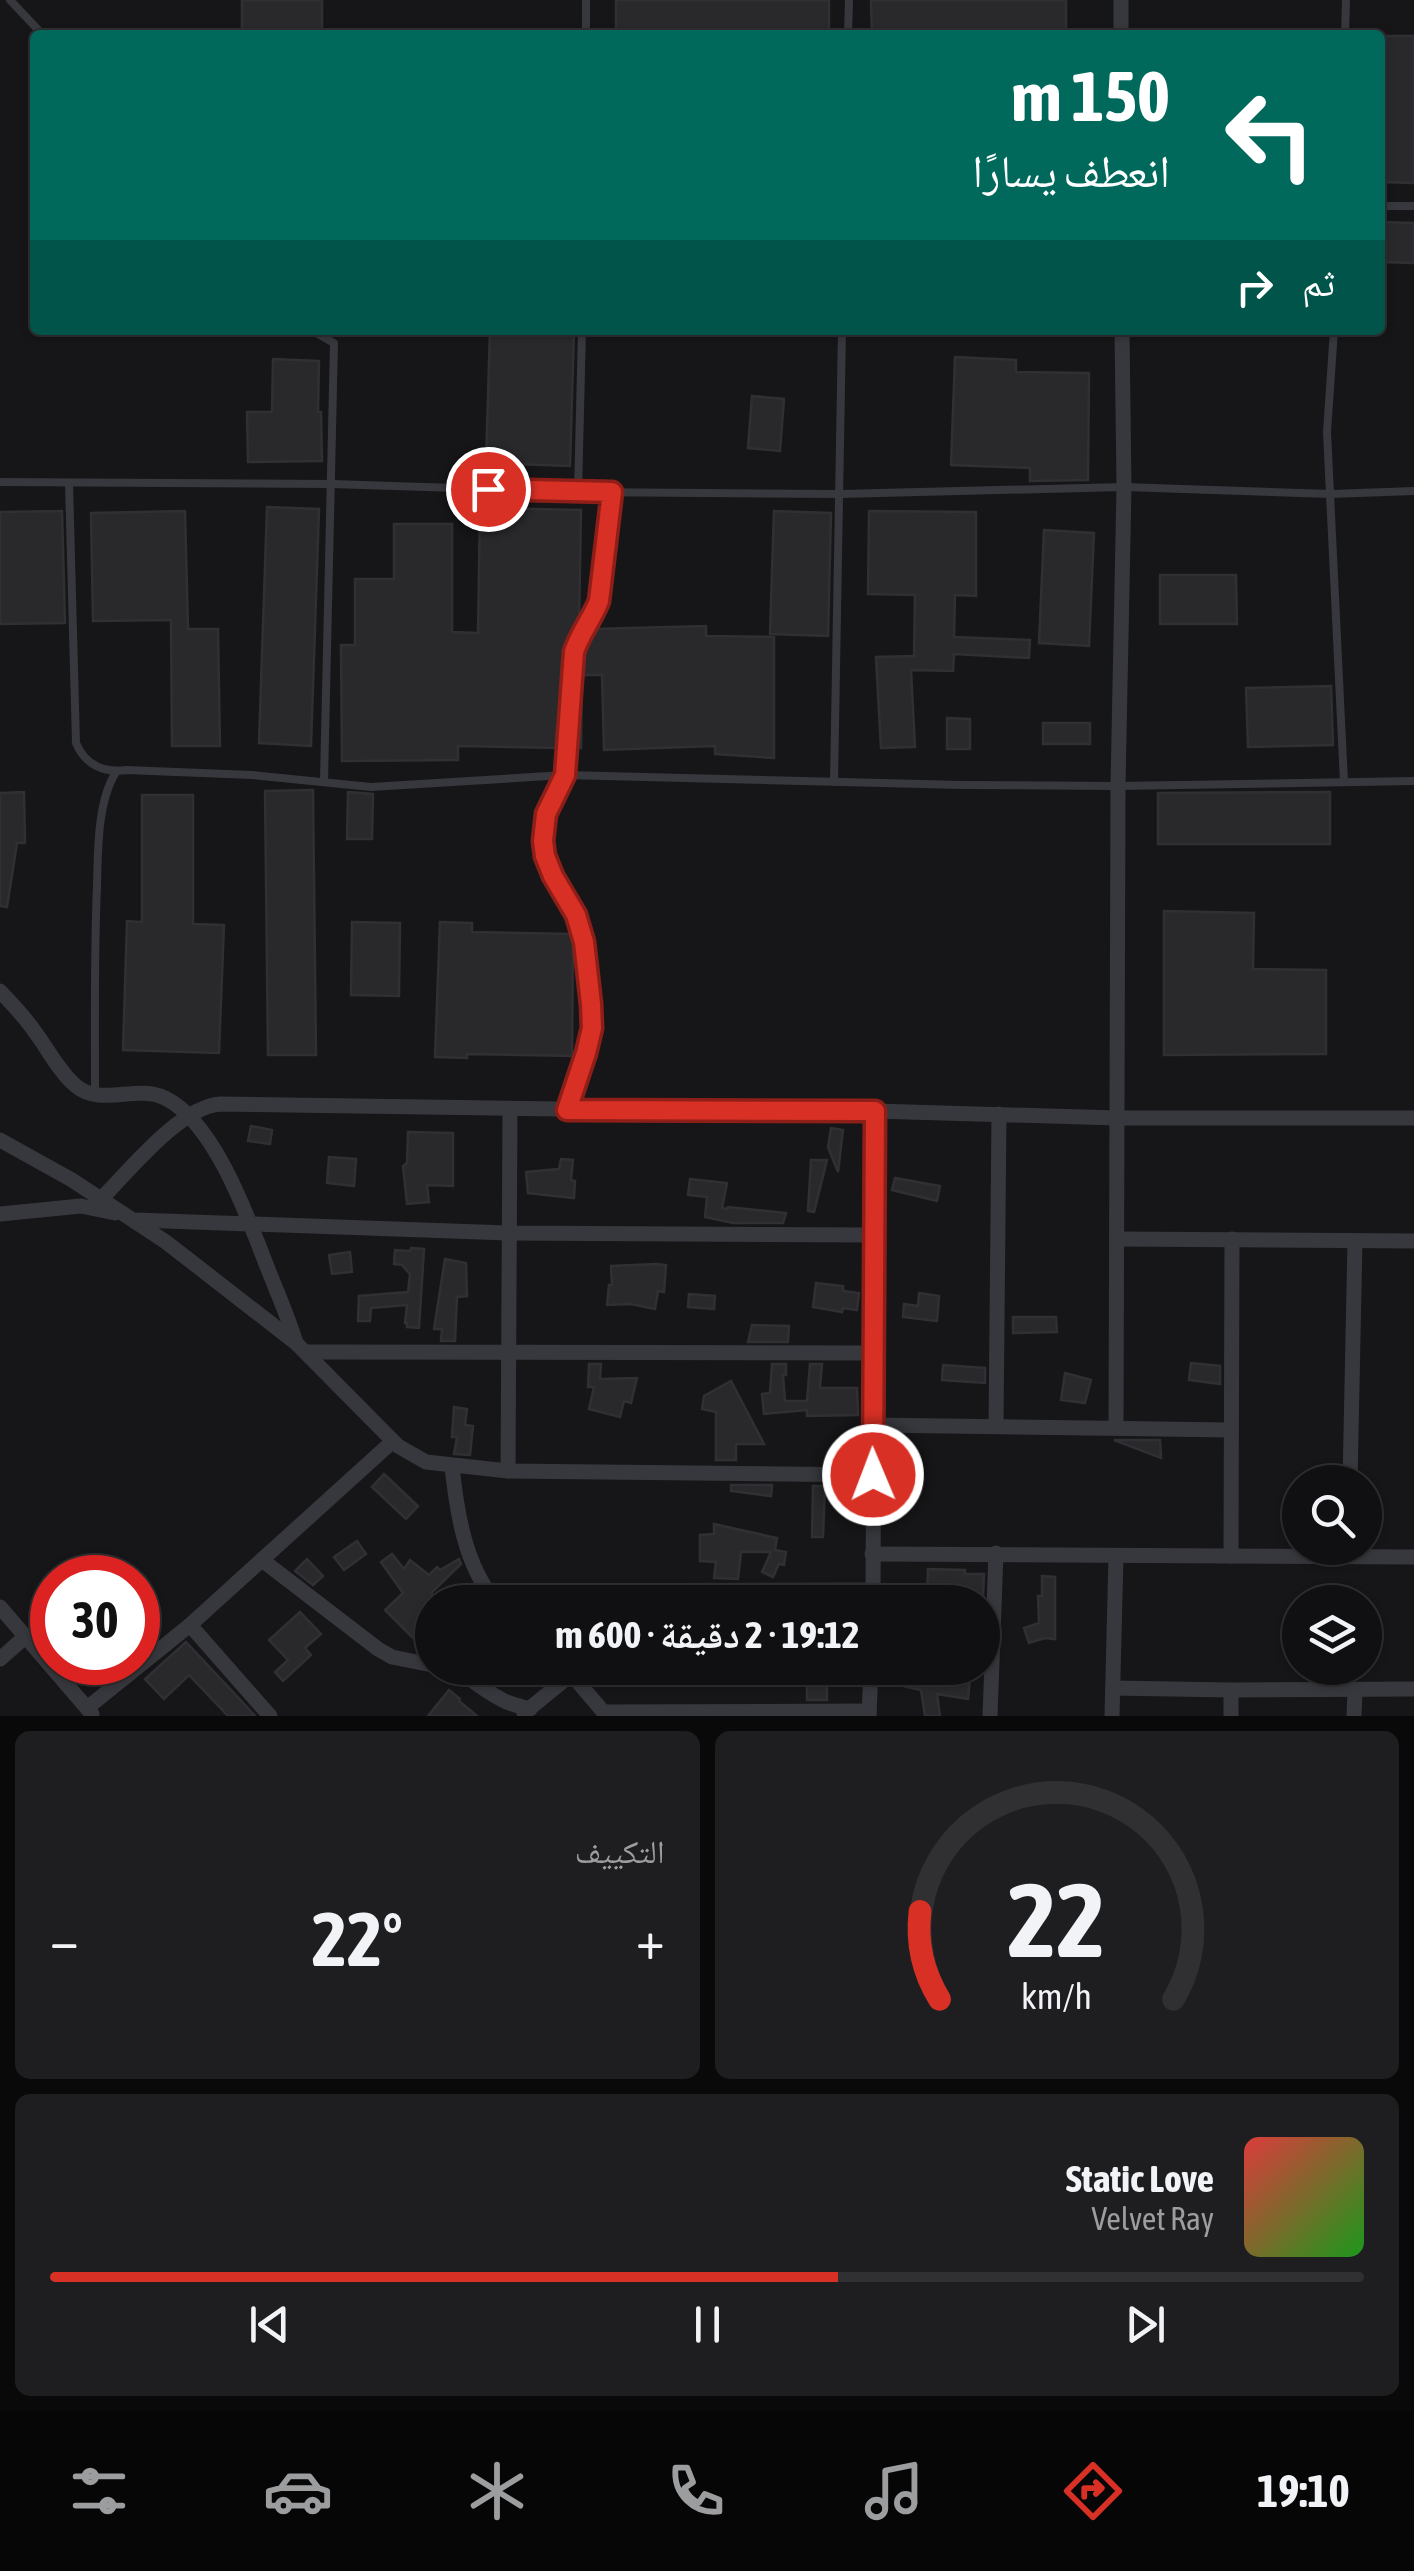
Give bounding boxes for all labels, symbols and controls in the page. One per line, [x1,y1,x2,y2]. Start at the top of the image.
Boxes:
text: 150 m [1011,56,1170,136]
icon: left [1205,70,1335,200]
text: انعطف يسارًا [972,145,1170,197]
icon: right [1227,260,1282,315]
text: ثم [1302,261,1335,304]
pin [446,447,531,532]
icon: arrive [461,462,516,517]
position arrow [821,1423,925,1527]
map controls [1282,1465,1382,1685]
button: search [1282,1465,1382,1565]
speed limit sign: 30 [30,1555,160,1685]
button: layers [1282,1585,1382,1685]
text: 19:12 · 2 دقيقة · 600 m [555,1613,860,1656]
text: التكييف [575,1833,665,1870]
text: 22 [1008,1860,1106,1979]
text: 22° [312,1896,403,1982]
text: − [50,1908,79,1971]
text: + [636,1908,664,1971]
text: km/h [1021,1976,1092,2017]
text: Static Love [1066,2157,1214,2200]
text: Velvet Ray [1092,2200,1214,2237]
icon: previous [242,2297,297,2352]
icon: pause [680,2297,735,2352]
icon: next [1118,2297,1173,2352]
icon: filters [64,2456,134,2526]
icon: car [263,2456,333,2526]
icon: climate [462,2456,532,2526]
icon: phone [661,2456,731,2526]
icon: music [859,2456,929,2526]
icon: directions [1058,2456,1128,2526]
text: 19:10 [1257,2465,1350,2517]

